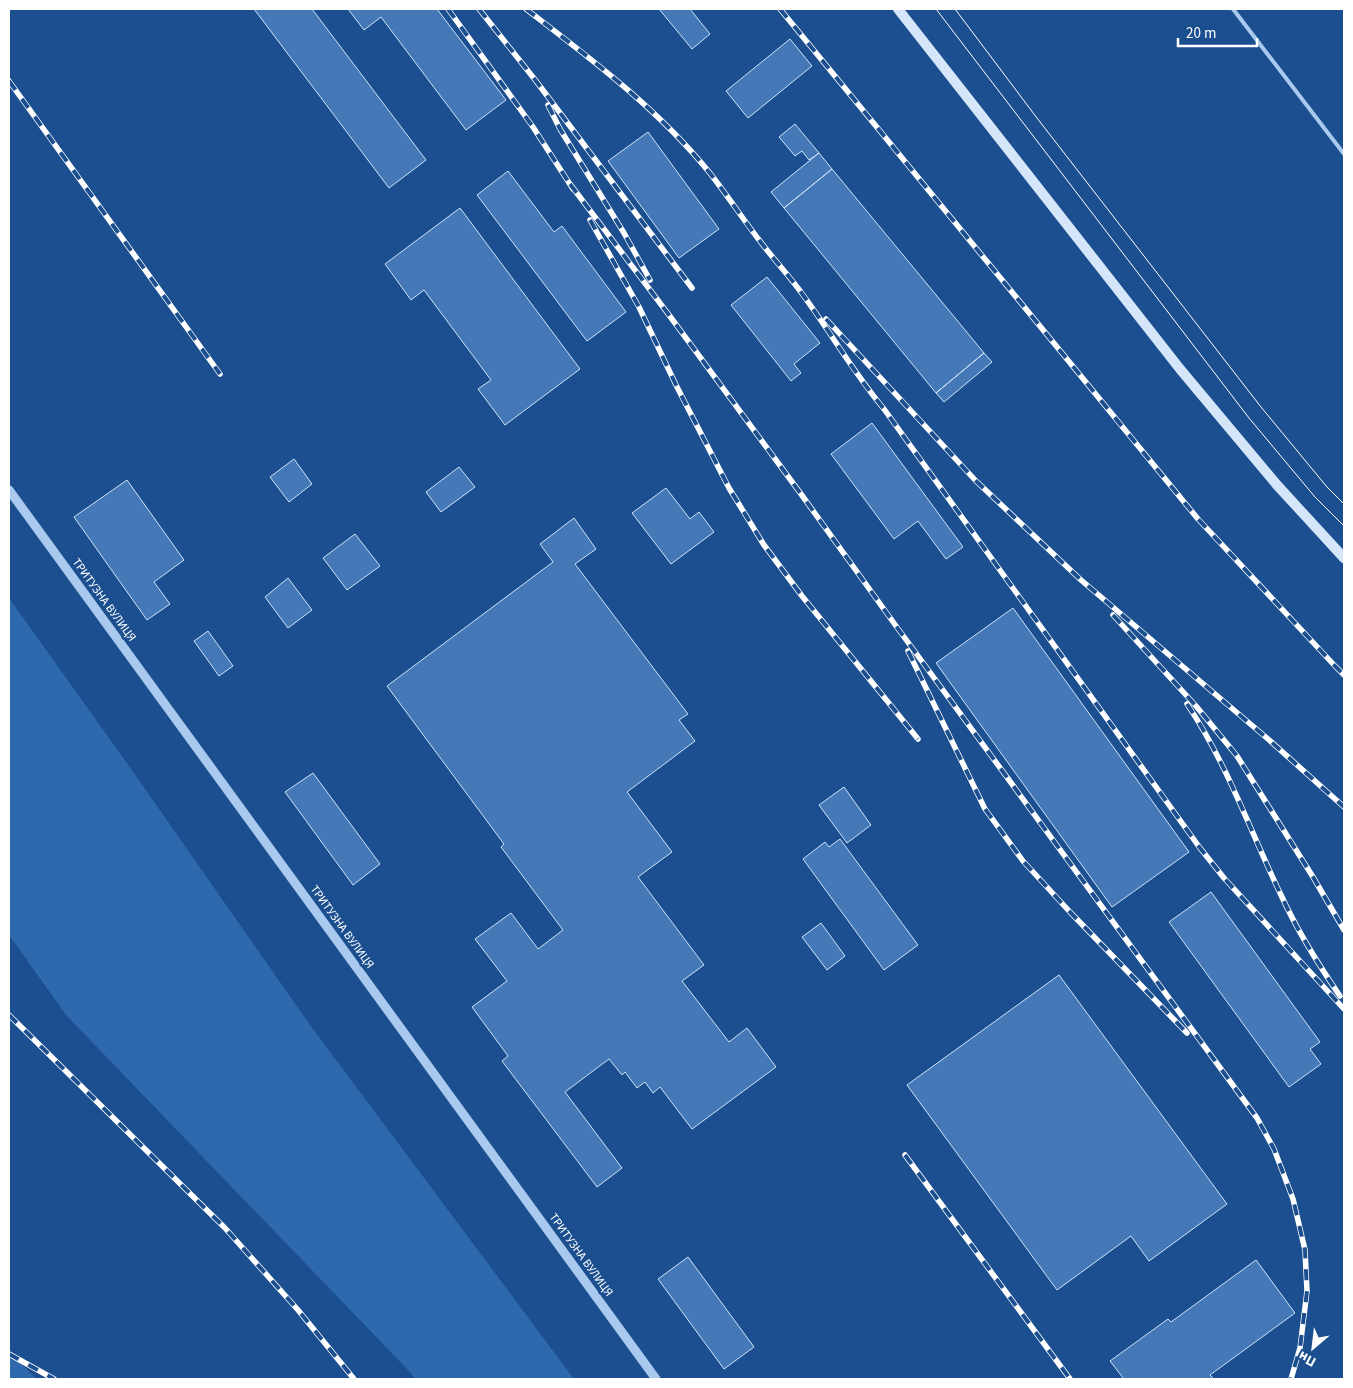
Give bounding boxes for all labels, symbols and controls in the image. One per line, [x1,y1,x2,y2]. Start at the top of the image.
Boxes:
scale bar [1178,15,1257,47]
text: 20 m [1186,23,1216,44]
street label: ТРИТУЗНА ВУЛИЦЯ [68,555,140,645]
street label: ТРИТУЗНА ВУЛИЦЯ [306,882,378,972]
street label: ТРИТУЗНА ВУЛИЦЯ [545,1210,617,1300]
north arrow [1288,1323,1338,1373]
text: Пн [1295,1346,1320,1372]

